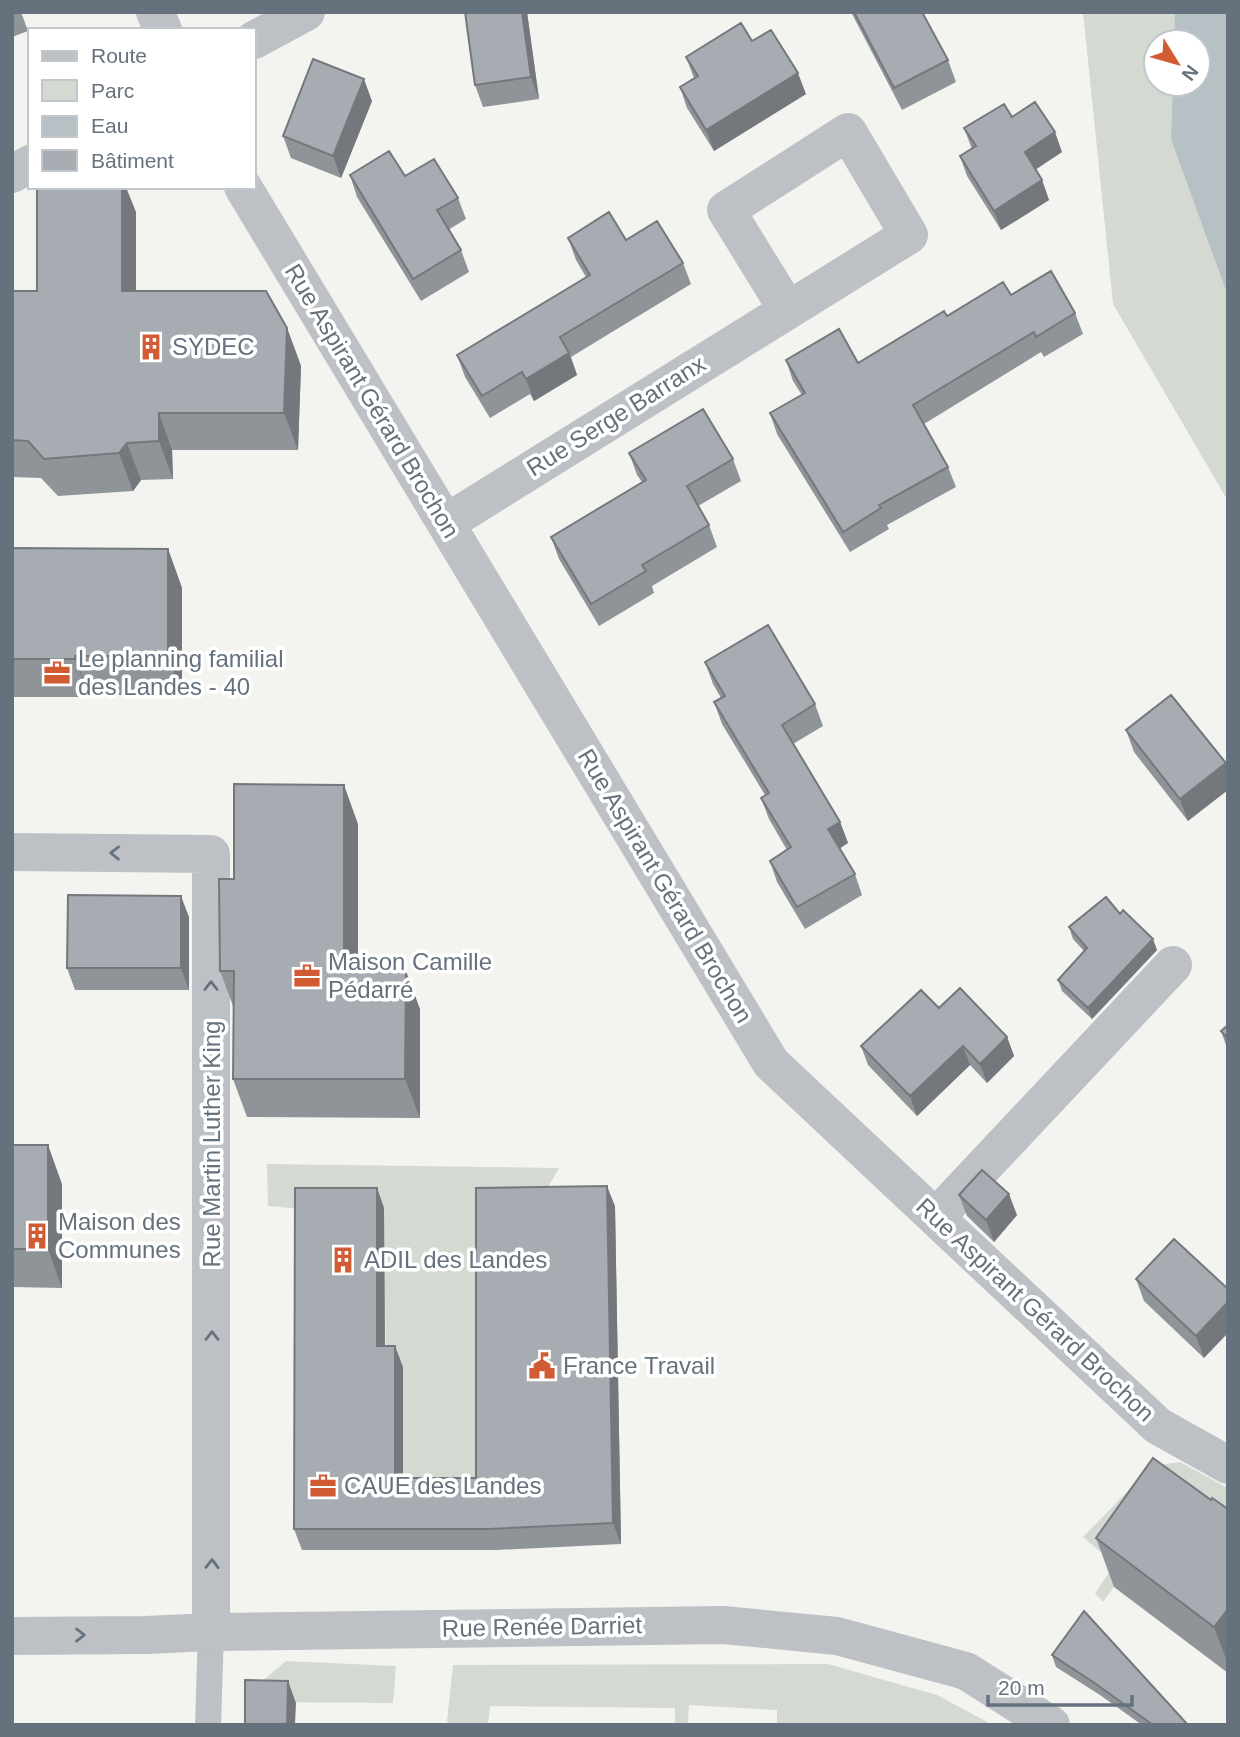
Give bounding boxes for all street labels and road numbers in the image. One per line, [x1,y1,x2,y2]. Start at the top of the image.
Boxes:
street label: Rue Aspirant Gérard Brochon [280,259,465,543]
street label: Rue Serge Barranx [521,350,710,481]
street label: Rue Aspirant Gérard Brochon [573,744,758,1028]
street label: Rue Martin Luther King [198,1021,225,1267]
street label: Rue Aspirant Gérard Brochon [911,1192,1160,1427]
street label: Rue Renée Darriet [442,1611,643,1642]

